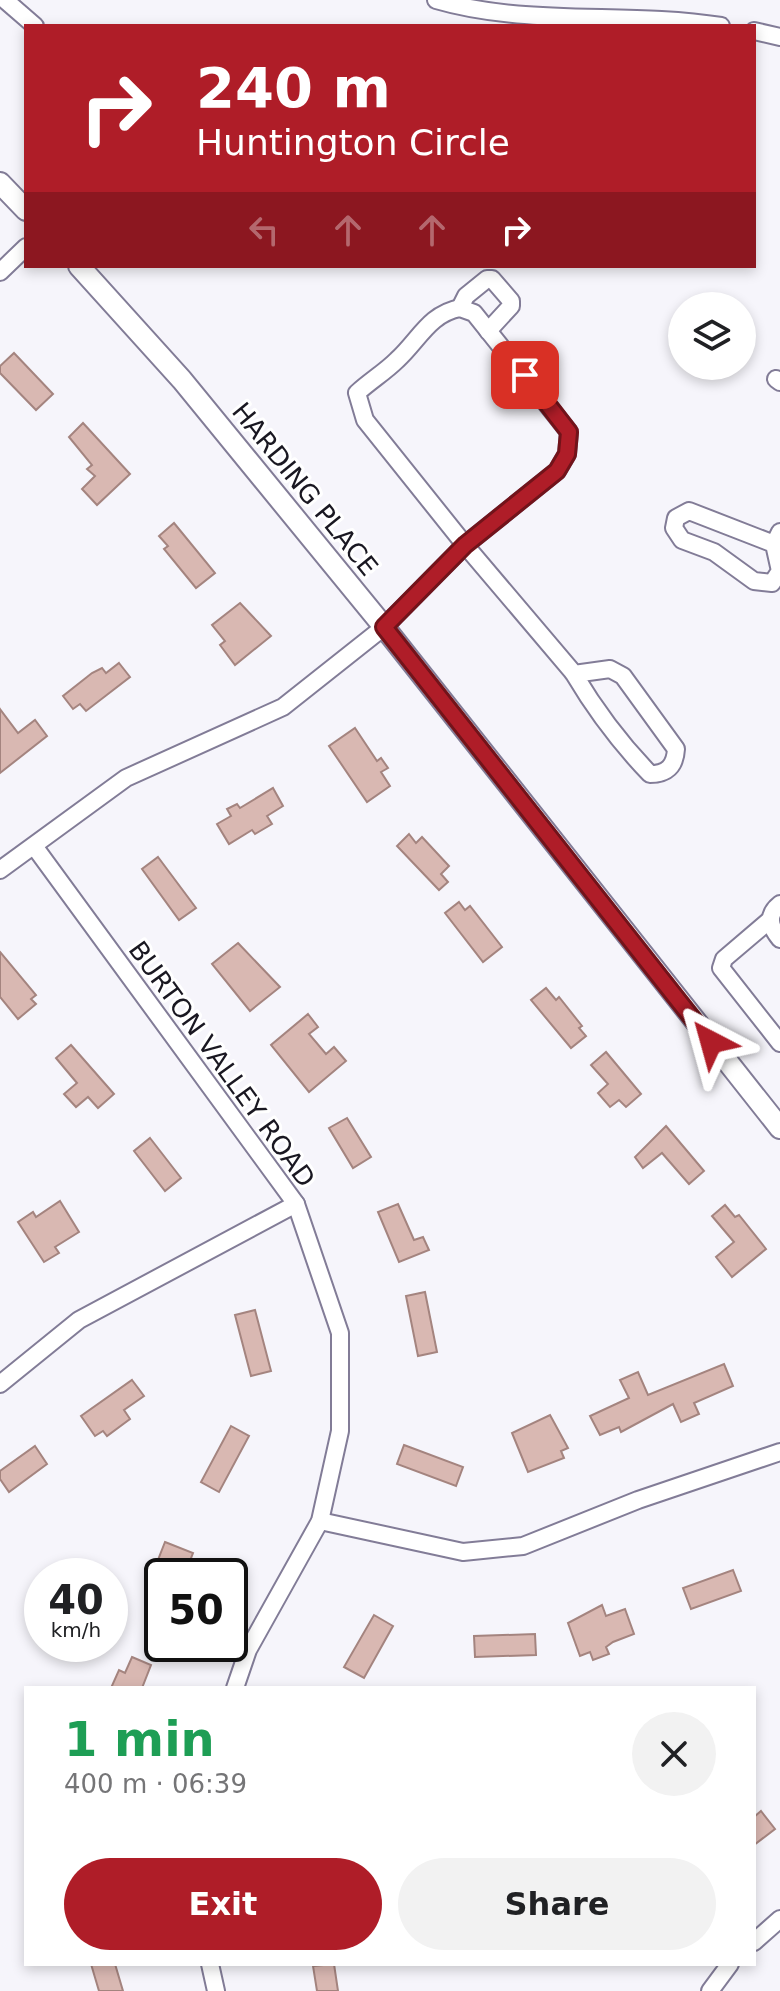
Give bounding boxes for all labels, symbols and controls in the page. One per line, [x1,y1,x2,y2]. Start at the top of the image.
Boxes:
text: 240 m [196,55,391,120]
icon: right [64,56,168,160]
text: Huntington Circle [196,122,510,163]
icon: left [242,208,286,252]
icon: ahead [326,208,370,252]
icon: ahead [410,208,454,252]
icon: right [494,208,538,252]
map controls [668,292,756,380]
button: layers [668,292,756,380]
pin [491,341,559,409]
icon: arrive [503,353,547,397]
street label: HARDING PLACE [226,397,384,581]
street label: BURTON VALLEY ROAD [123,935,321,1193]
position arrow [669,1000,753,1084]
speed limit sign: 50 [144,1558,248,1662]
text: 40 [48,1577,104,1623]
text: km/h [51,1618,101,1642]
text: 1 min [64,1711,215,1767]
button: close [632,1712,716,1796]
text: 400 m · 06:39 [64,1769,247,1799]
button: Exit [64,1858,382,1950]
button: Share [398,1858,716,1950]

